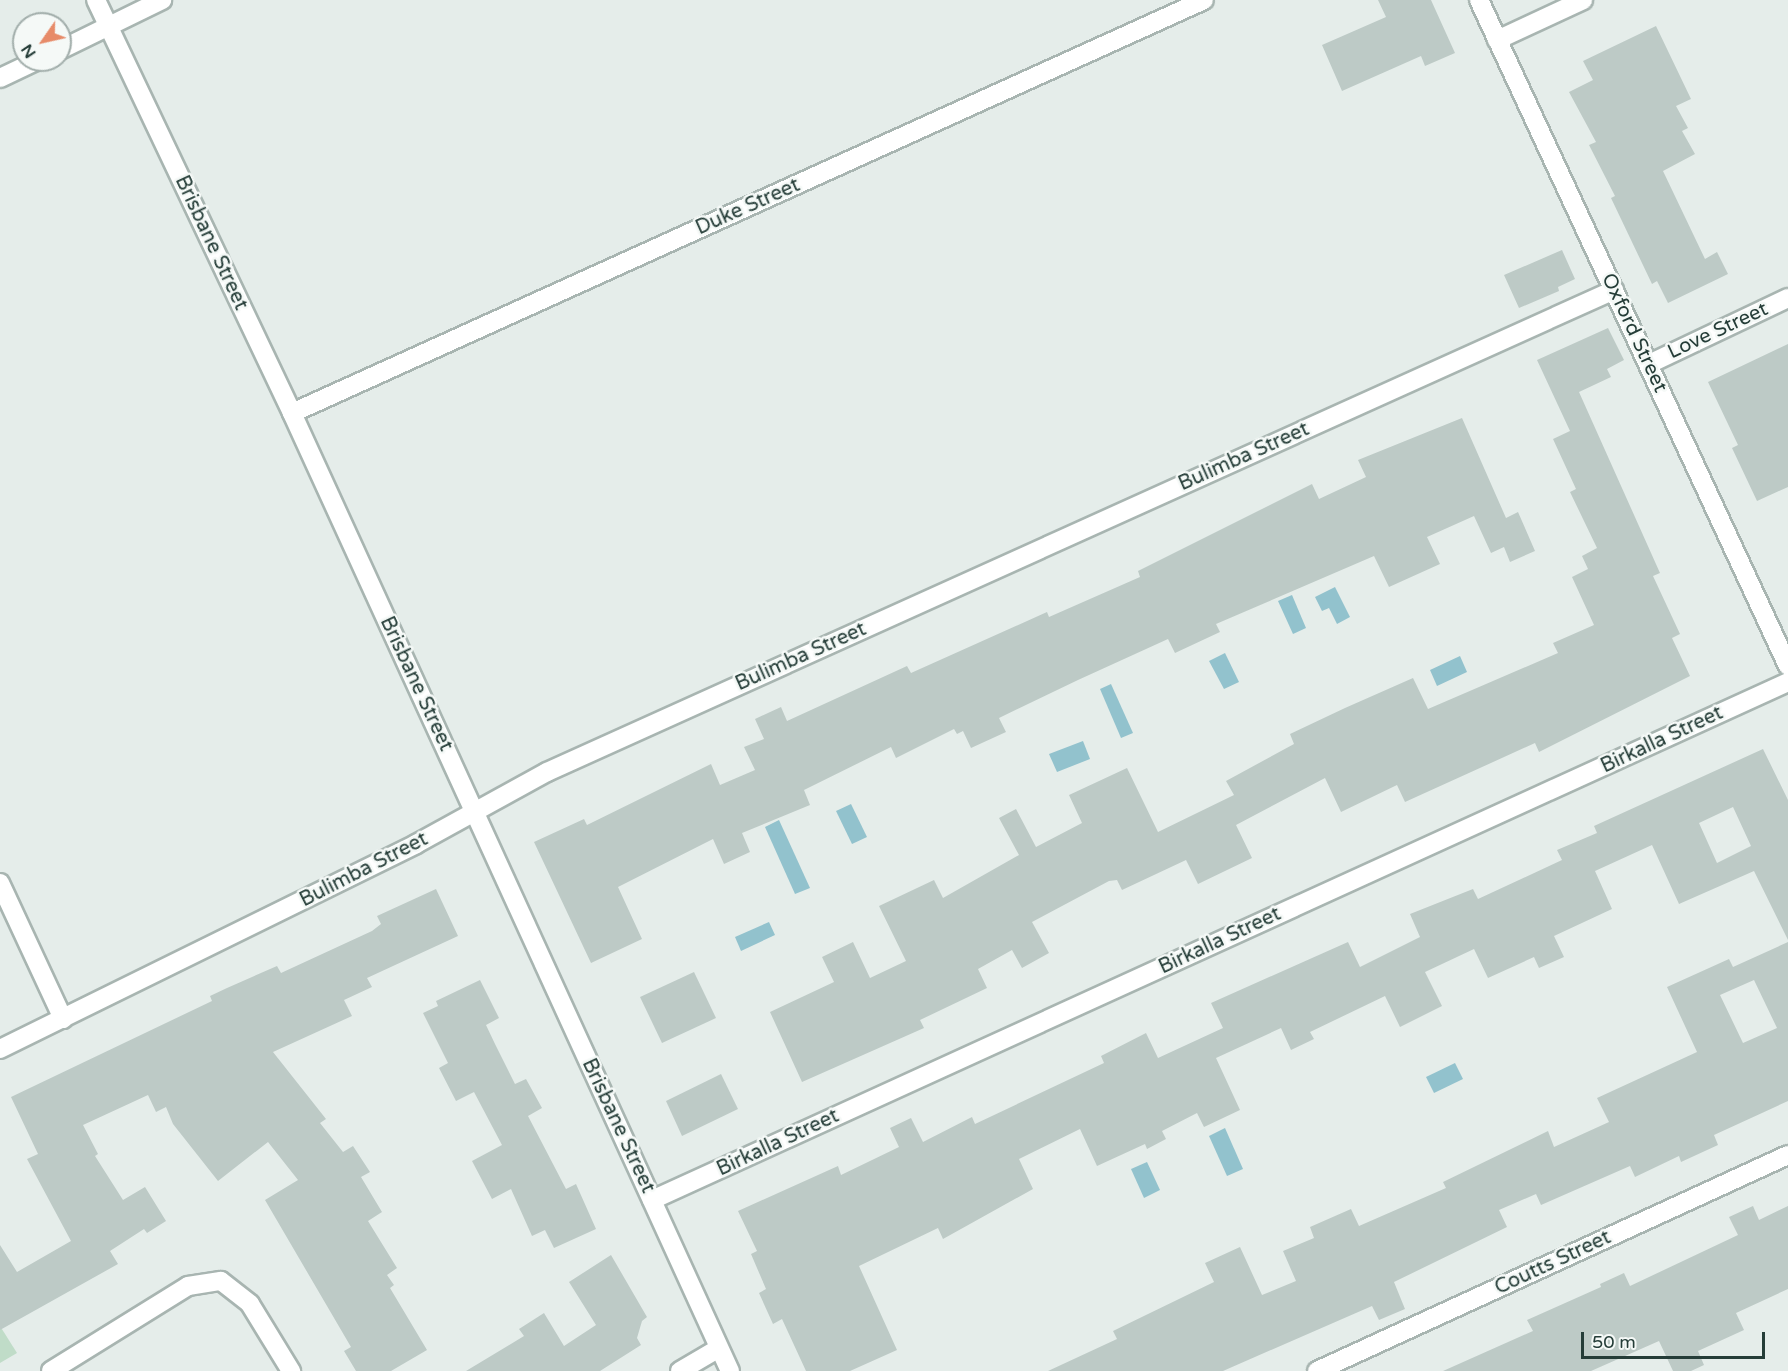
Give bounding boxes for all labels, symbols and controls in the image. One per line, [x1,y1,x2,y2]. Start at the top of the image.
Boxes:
north arrow [12,12,72,72]
text: N [17,40,41,62]
street label: Brisbane Street [169,172,253,314]
street label: Duke Street [692,173,804,241]
street label: Oxford Street [1596,270,1672,396]
street label: Love Street [1664,297,1772,365]
street label: Bulimba Street [1175,417,1313,497]
street label: Brisbane Street [374,613,458,755]
street label: Bulimba Street [732,617,870,697]
street label: Birkalla Street [1597,701,1727,779]
street label: Bulimba Street [296,827,432,913]
street label: Birkalla Street [1155,902,1285,980]
street label: Brisbane Street [576,1055,660,1197]
street label: Birkalla Street [713,1104,843,1182]
street label: Coutts Street [1491,1226,1615,1300]
scale bar [1584,1320,1768,1358]
text: 50 m [1592,1331,1636,1353]

